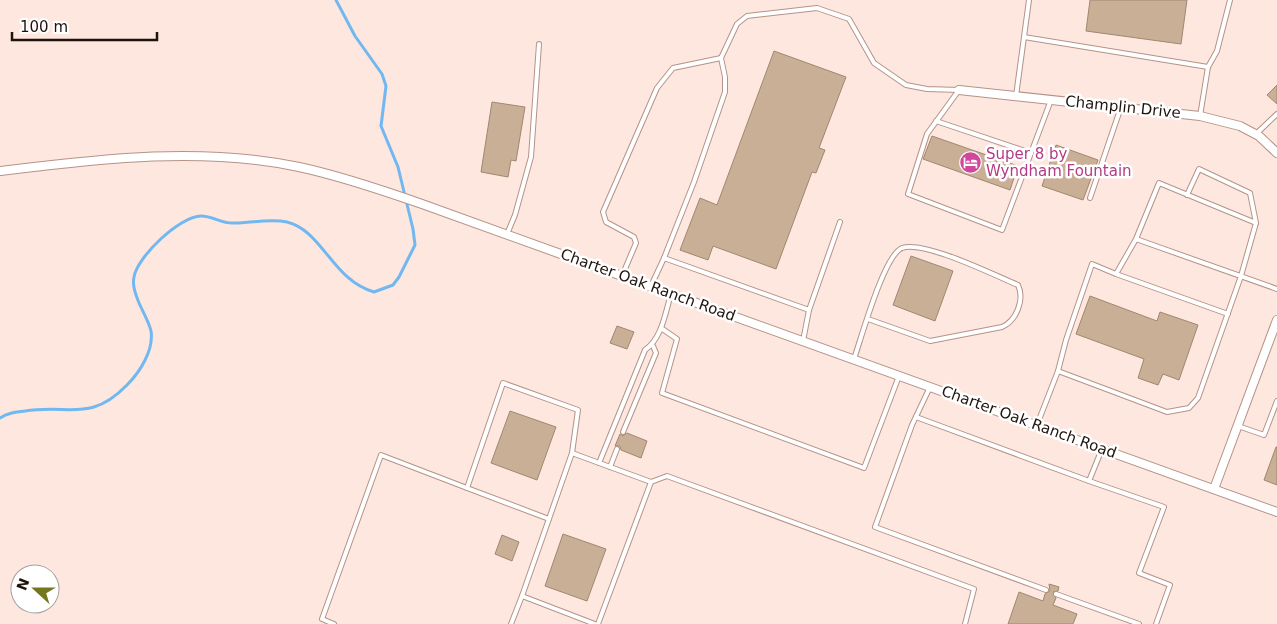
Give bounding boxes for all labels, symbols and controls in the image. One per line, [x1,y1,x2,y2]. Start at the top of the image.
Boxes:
scale bar [12,10,158,42]
text: 100 m [20,18,68,36]
street label: Champlin Drive [1064,92,1182,122]
place label: Super 8 by Wyndham Fountain [986,145,1132,180]
hotel icon: Super 8 by Wyndham Fountain [958,151,982,175]
street label: Charter Oak Ranch Road [558,245,738,325]
street label: Charter Oak Ranch Road [939,382,1119,462]
north arrow [10,564,60,614]
text: N [13,576,32,593]

